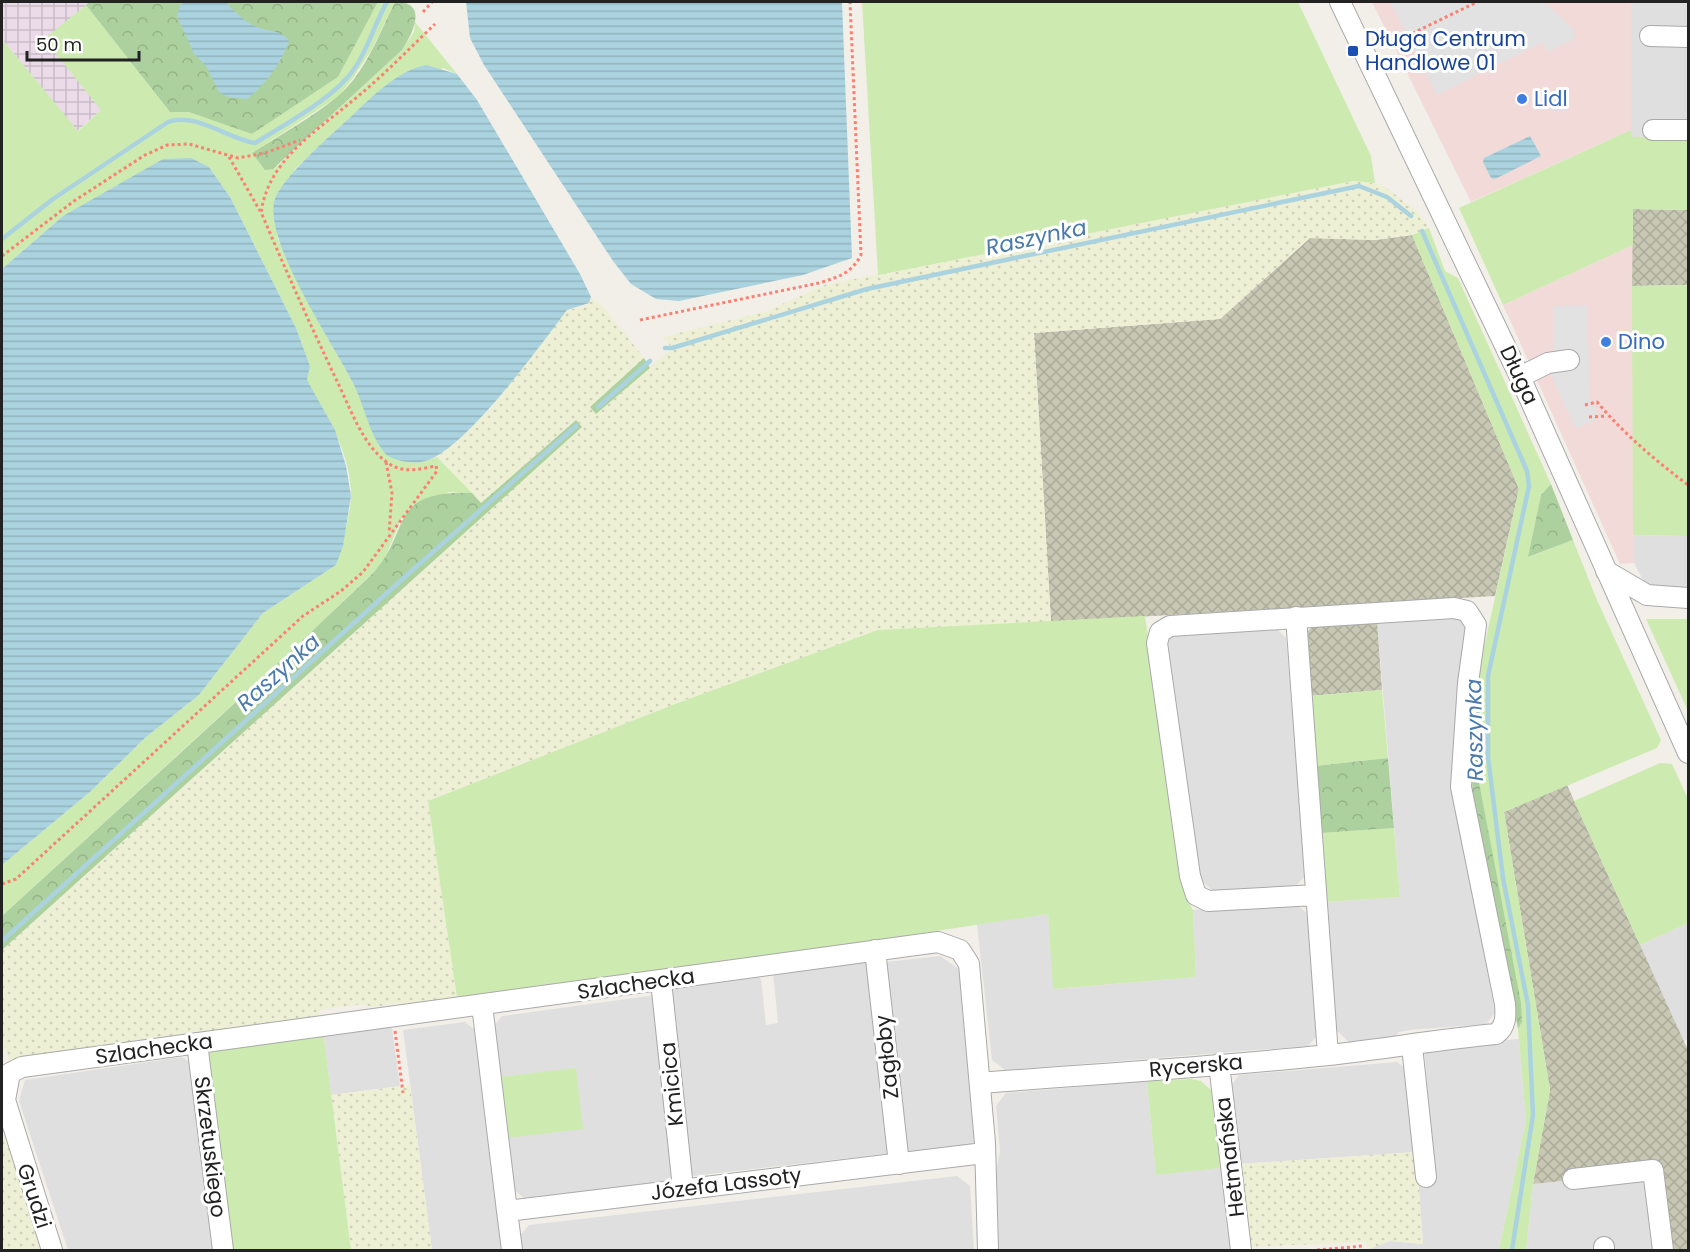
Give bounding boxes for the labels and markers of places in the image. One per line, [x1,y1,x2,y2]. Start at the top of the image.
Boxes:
place label: Długa Centrum Handlowe 01 [1365,24,1526,77]
marker: Długa Centrum Handlowe 01 [1346,44,1360,58]
place label: Lidl [1534,84,1568,113]
marker: Lidl [1515,92,1529,106]
place label: Dino [1618,327,1665,356]
marker: Dino [1599,335,1613,349]

